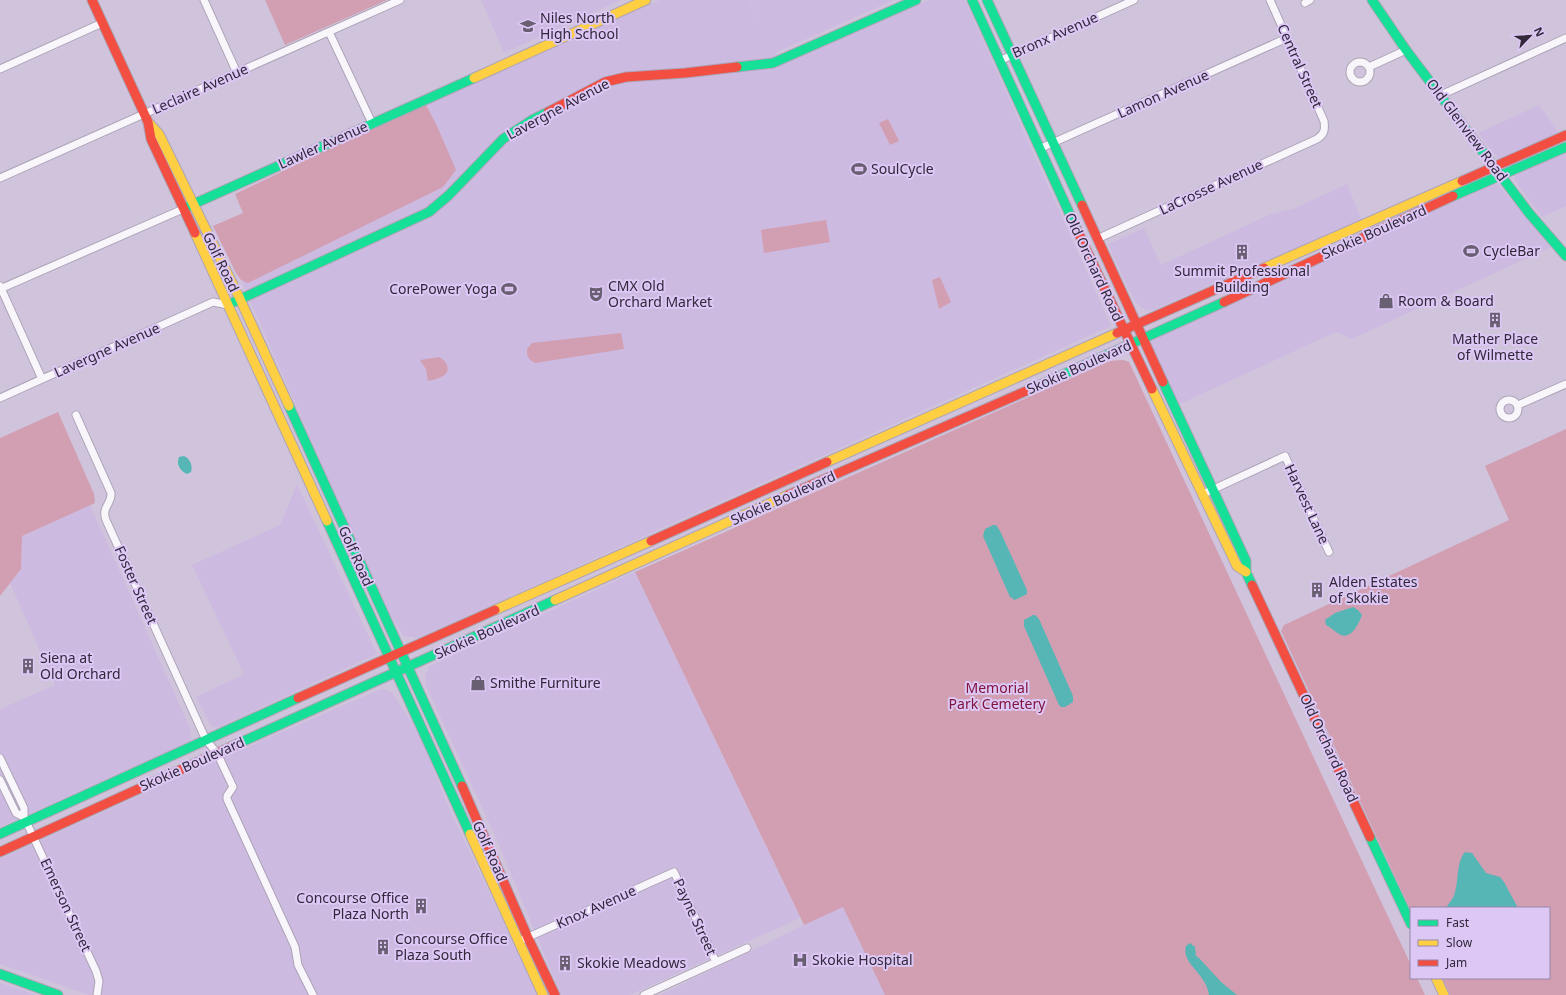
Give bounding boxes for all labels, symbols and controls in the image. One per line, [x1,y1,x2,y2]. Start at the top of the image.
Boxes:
street label: Bronx Avenue [1009,7,1101,62]
place label: Niles North High School [540,8,619,43]
north arrow [1510,16,1550,56]
school or university icon: Niles North High School [519,17,537,35]
street label: Central Street [1273,21,1327,111]
text: N [1531,24,1548,39]
street label: Leclaire Avenue [149,59,251,118]
street label: Lamon Avenue [1114,65,1212,122]
street label: Lavergne Avenue [503,73,613,144]
street label: Old Glenview Road [1423,75,1512,185]
street label: Lawler Avenue [275,116,371,173]
street label: LaCrosse Avenue [1156,154,1266,219]
place label: SoulCycle [871,159,934,178]
sports icon: SoulCycle [850,160,868,178]
street label: Skokie Boulevard [1318,200,1429,263]
street label: Old Orchard Road [1061,209,1128,324]
street label: Golf Road [199,229,244,295]
place label: CycleBar [1483,241,1540,260]
sports icon: CycleBar [1462,242,1480,260]
building icon: Summit Professional Building [1233,243,1251,261]
place label: Summit Professional Building [1174,261,1310,296]
place label: CMX Old Orchard Market [608,276,712,311]
place label: CorePower Yoga [389,279,497,298]
sports icon: CorePower Yoga [500,280,518,298]
theatre icon: CMX Old Orchard Market [587,285,605,303]
place label: Room & Board [1398,291,1494,310]
shop icon: Room & Board [1377,292,1395,310]
building icon: Mather Place of Wilmette [1486,311,1504,329]
street label: Lavergne Avenue [51,318,163,381]
place label: Mather Place of Wilmette [1452,329,1538,364]
street label: Skokie Boulevard [1023,335,1134,398]
street label: Harvest Lane [1281,461,1334,547]
street label: Skokie Boulevard [727,466,838,529]
street label: Golf Road [335,523,378,589]
street label: Foster Street [111,543,162,627]
place label: Alden Estates of Skokie [1329,572,1418,607]
building icon: Alden Estates of Skokie [1308,581,1326,599]
street label: Skokie Boulevard [431,600,542,663]
place label: Siena at Old Orchard [40,648,121,683]
building icon: Siena at Old Orchard [19,657,37,675]
place label: Smithe Furniture [490,673,601,692]
shop icon: Smithe Furniture [469,674,487,692]
park label: Memorial Park Cemetery [949,678,1046,713]
street label: Old Orchard Road [1296,690,1363,805]
street label: Skokie Boulevard [136,732,247,795]
street label: Golf Road [469,818,512,884]
street label: Emerson Street [36,855,96,955]
street label: Payne Street [669,875,722,958]
street label: Knox Avenue [553,880,639,933]
place label: Concourse Office Plaza North [296,888,409,923]
building icon: Concourse Office Plaza North [412,897,430,915]
legend [1410,907,1550,979]
text: Fast [1446,914,1470,931]
place label: Concourse Office Plaza South [395,929,508,964]
text: Slow [1446,934,1473,951]
building icon: Concourse Office Plaza South [374,938,392,956]
place label: Skokie Hospital [812,950,913,969]
hospital icon: Skokie Hospital [791,951,809,969]
place label: Skokie Meadows [577,953,687,972]
building icon: Skokie Meadows [556,954,574,972]
text: Jam [1445,954,1467,971]

